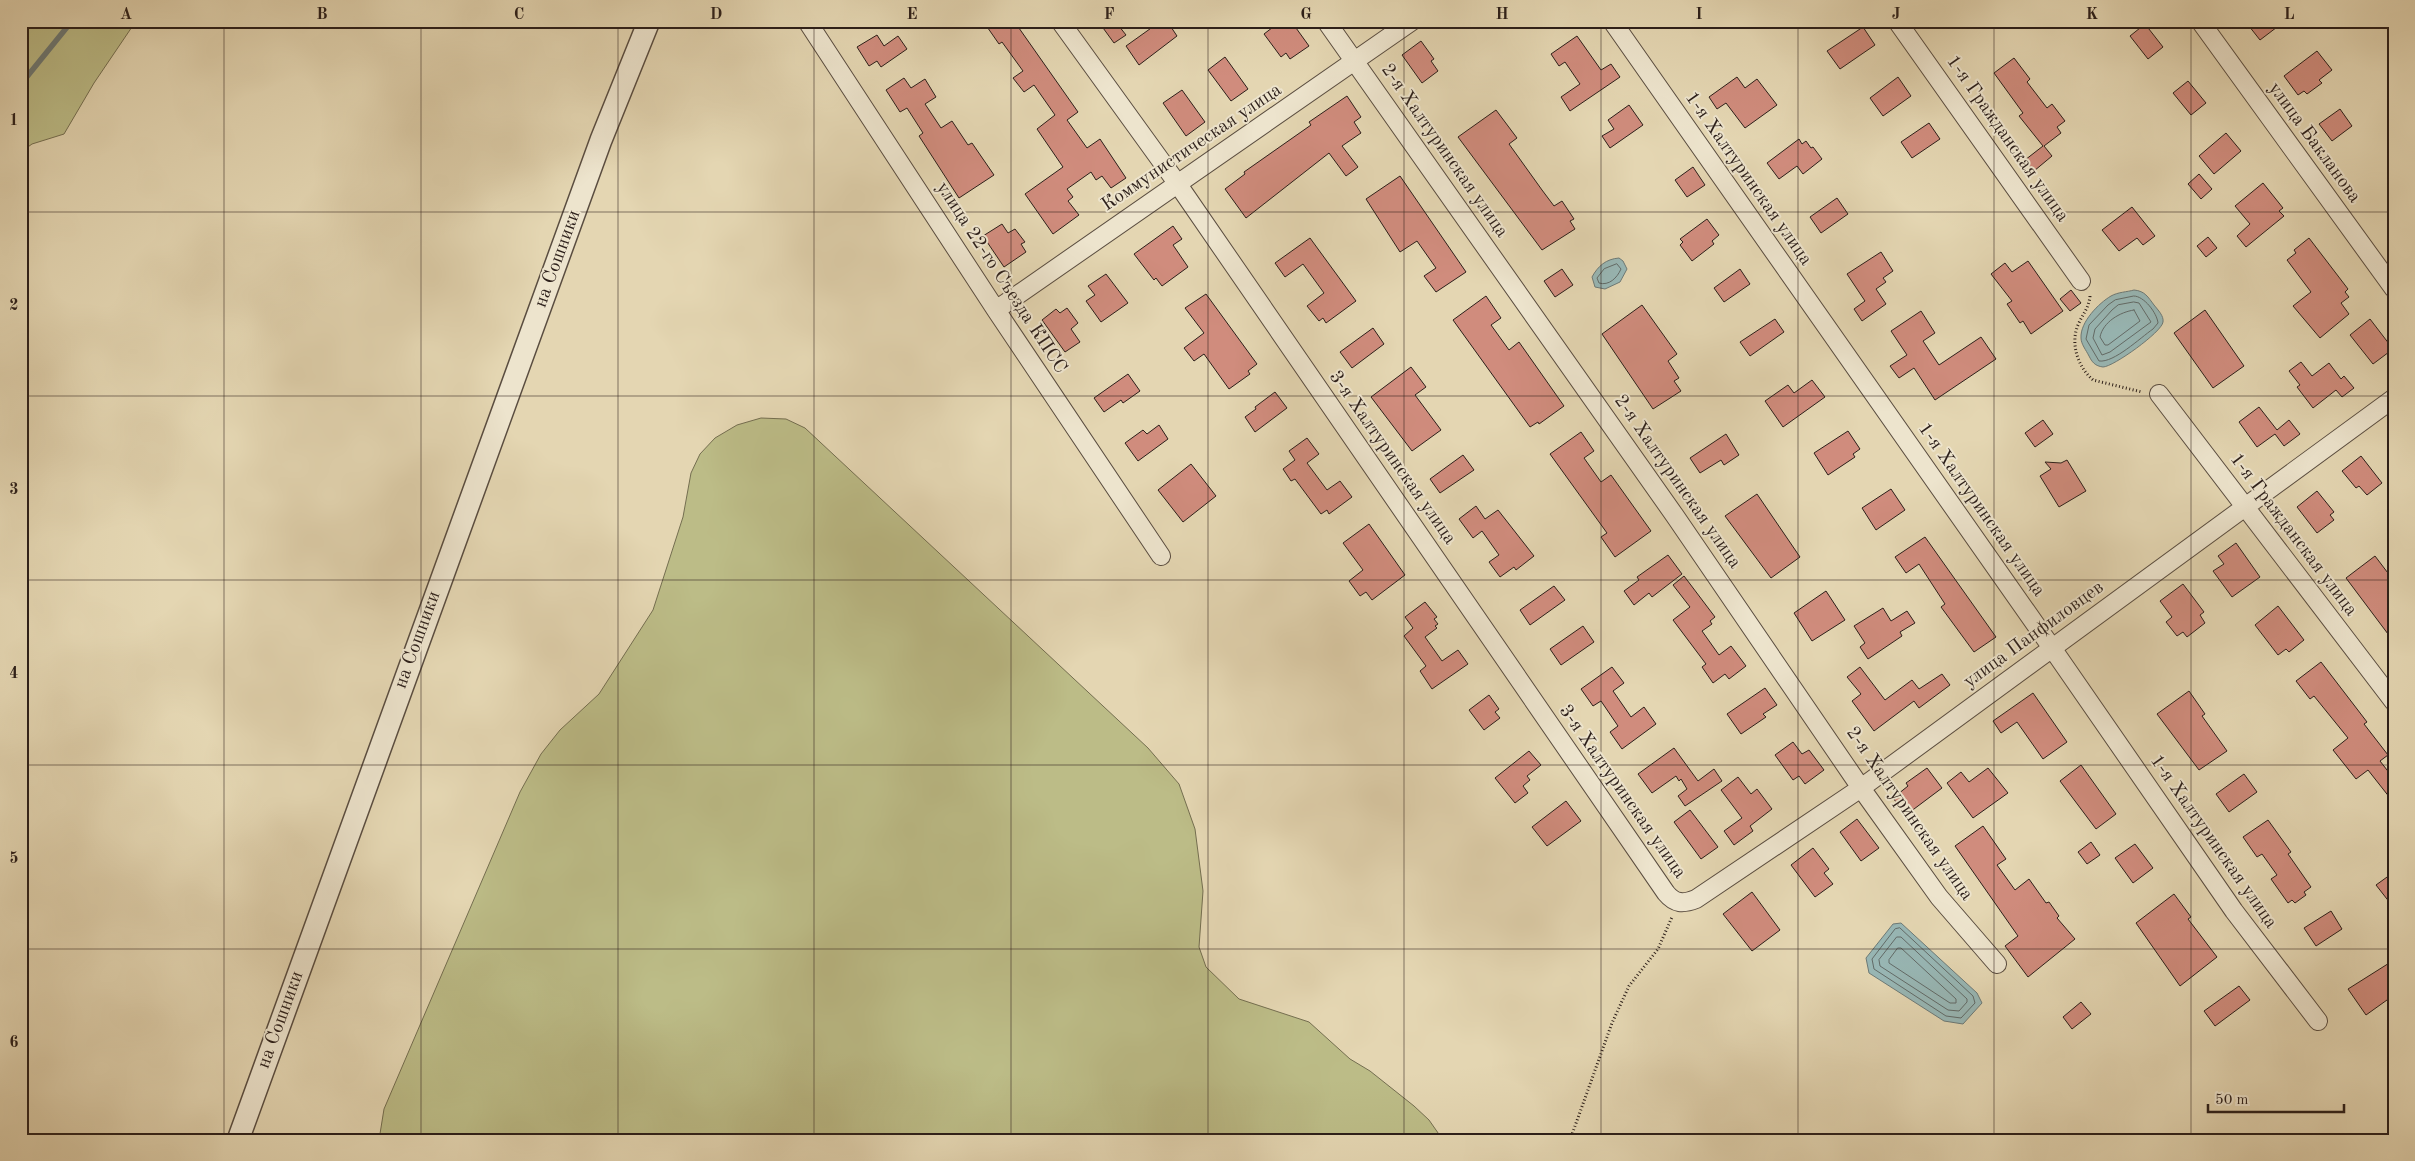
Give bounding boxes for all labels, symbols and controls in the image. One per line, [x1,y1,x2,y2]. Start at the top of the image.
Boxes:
text: A [120,7,132,23]
text: B [316,7,328,23]
text: C [514,7,524,23]
text: D [710,7,722,23]
text: E [906,7,918,23]
text: F [1104,7,1115,23]
text: G [1300,7,1312,23]
text: H [1495,7,1509,23]
text: I [1695,7,1703,23]
text: J [1892,7,1901,23]
text: K [2086,7,2098,23]
text: L [2284,7,2295,23]
street label: 1-я Гражданская улица [1942,52,2072,226]
street label: 2-я Халтуринская улица [1377,61,1511,242]
street label: улица Бакланова [2264,79,2364,207]
street label: Коммунистическая улица [1099,80,1286,215]
street label: 1-я Халтуринская улица [1681,89,1815,270]
text: 1 [9,113,19,129]
street label: улица 22-го Съезда КПСС [932,179,1070,377]
street label: на Сошники [532,208,584,310]
text: 2 [9,298,19,314]
street label: 3-я Халтуринская улица [1325,368,1459,549]
street label: 2-я Халтуринская улица [1610,392,1744,573]
street label: 1-я Халтуринская улица [1914,420,2048,601]
street label: 1-я Гражданская улица [2226,450,2361,621]
text: 3 [9,482,19,498]
street label: улица Панфиловцев [1960,578,2108,692]
street label: на Сошники [392,589,444,691]
text: 4 [9,666,19,682]
street label: 3-я Халтуринская улица [1555,702,1689,883]
street label: 2-я Халтуринская улица [1842,724,1976,905]
street label: 1-я Халтуринская улица [2146,752,2280,933]
text: 5 [9,851,19,867]
street label: на Сошники [255,969,307,1071]
text: 6 [9,1035,19,1051]
scale bar [2208,1081,2344,1113]
text: 50 m [2215,1093,2249,1108]

